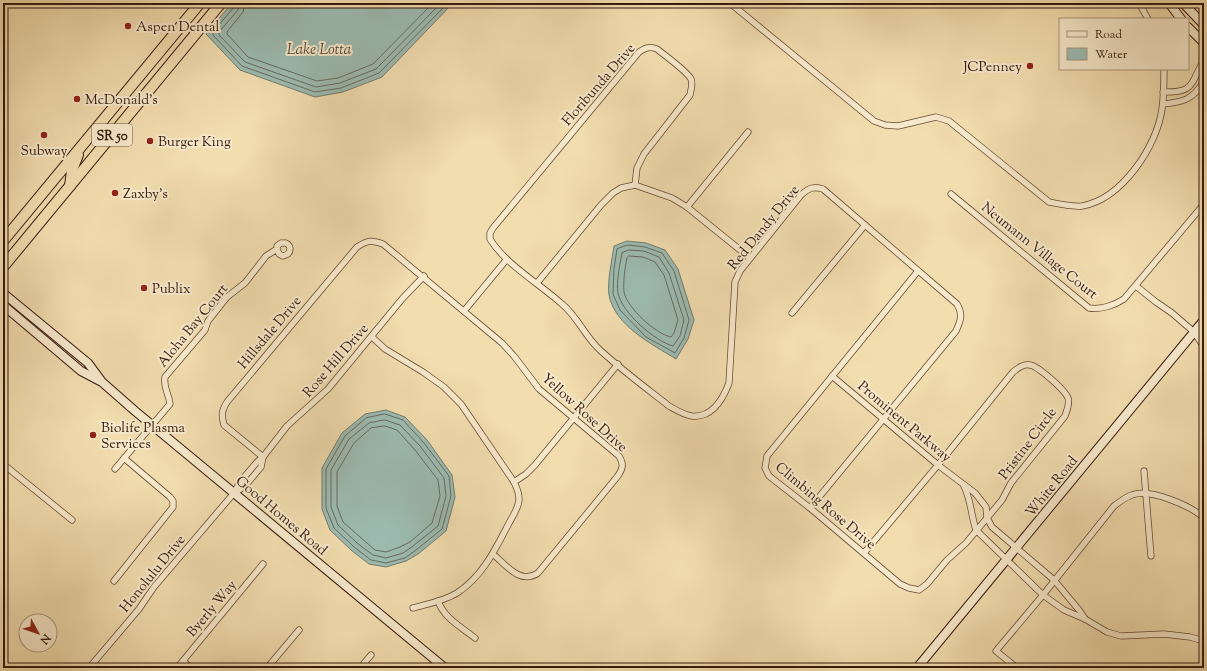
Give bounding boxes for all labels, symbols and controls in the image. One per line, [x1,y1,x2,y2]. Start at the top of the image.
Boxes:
place label: Aspen Dental [136,18,219,38]
legend [1059,18,1189,70]
marker: Aspen Dental [123,21,133,31]
text: Road [1095,26,1122,44]
water label: Lake Lotta [287,40,352,61]
street label: Floribunda Drive [558,40,641,131]
text: Water [1095,46,1128,64]
place label: JCPenney [962,58,1022,78]
marker: JCPenney [1025,61,1035,71]
place label: McDonald's [85,91,158,111]
marker: McDonald's [72,94,82,104]
road number: SR 50 [92,124,132,146]
marker: Subway [39,130,49,140]
place label: Burger King [158,133,231,153]
marker: Burger King [145,136,155,146]
place label: Subway [20,142,68,162]
street label: Red Dandy Drive [724,181,805,275]
place label: Zaxby's [123,185,168,205]
marker: Zaxby's [110,188,120,198]
street label: Neumann Village Court [976,198,1101,305]
place label: Publix [152,280,191,300]
street label: Aloha Bay Court [154,280,234,372]
marker: Publix [139,283,149,293]
street label: Hillsdale Drive [234,293,307,374]
street label: Rose Hill Drive [299,320,374,403]
street label: Yellow Rose Drive [536,369,631,458]
street label: Prominent Parkway [852,377,955,468]
street label: Pristine Circle [995,404,1062,484]
place label: Biolife Plasma Services [101,419,186,455]
marker: Biolife Plasma Services [88,430,98,440]
street label: White Road [1022,452,1083,522]
street label: Climbing Rose Drive [770,458,879,555]
street label: Good Homes Road [231,472,331,561]
street label: Honolulu Drive [116,531,191,617]
street label: Byerly Way [183,576,242,642]
north arrow [18,613,58,653]
text: N [36,630,54,647]

